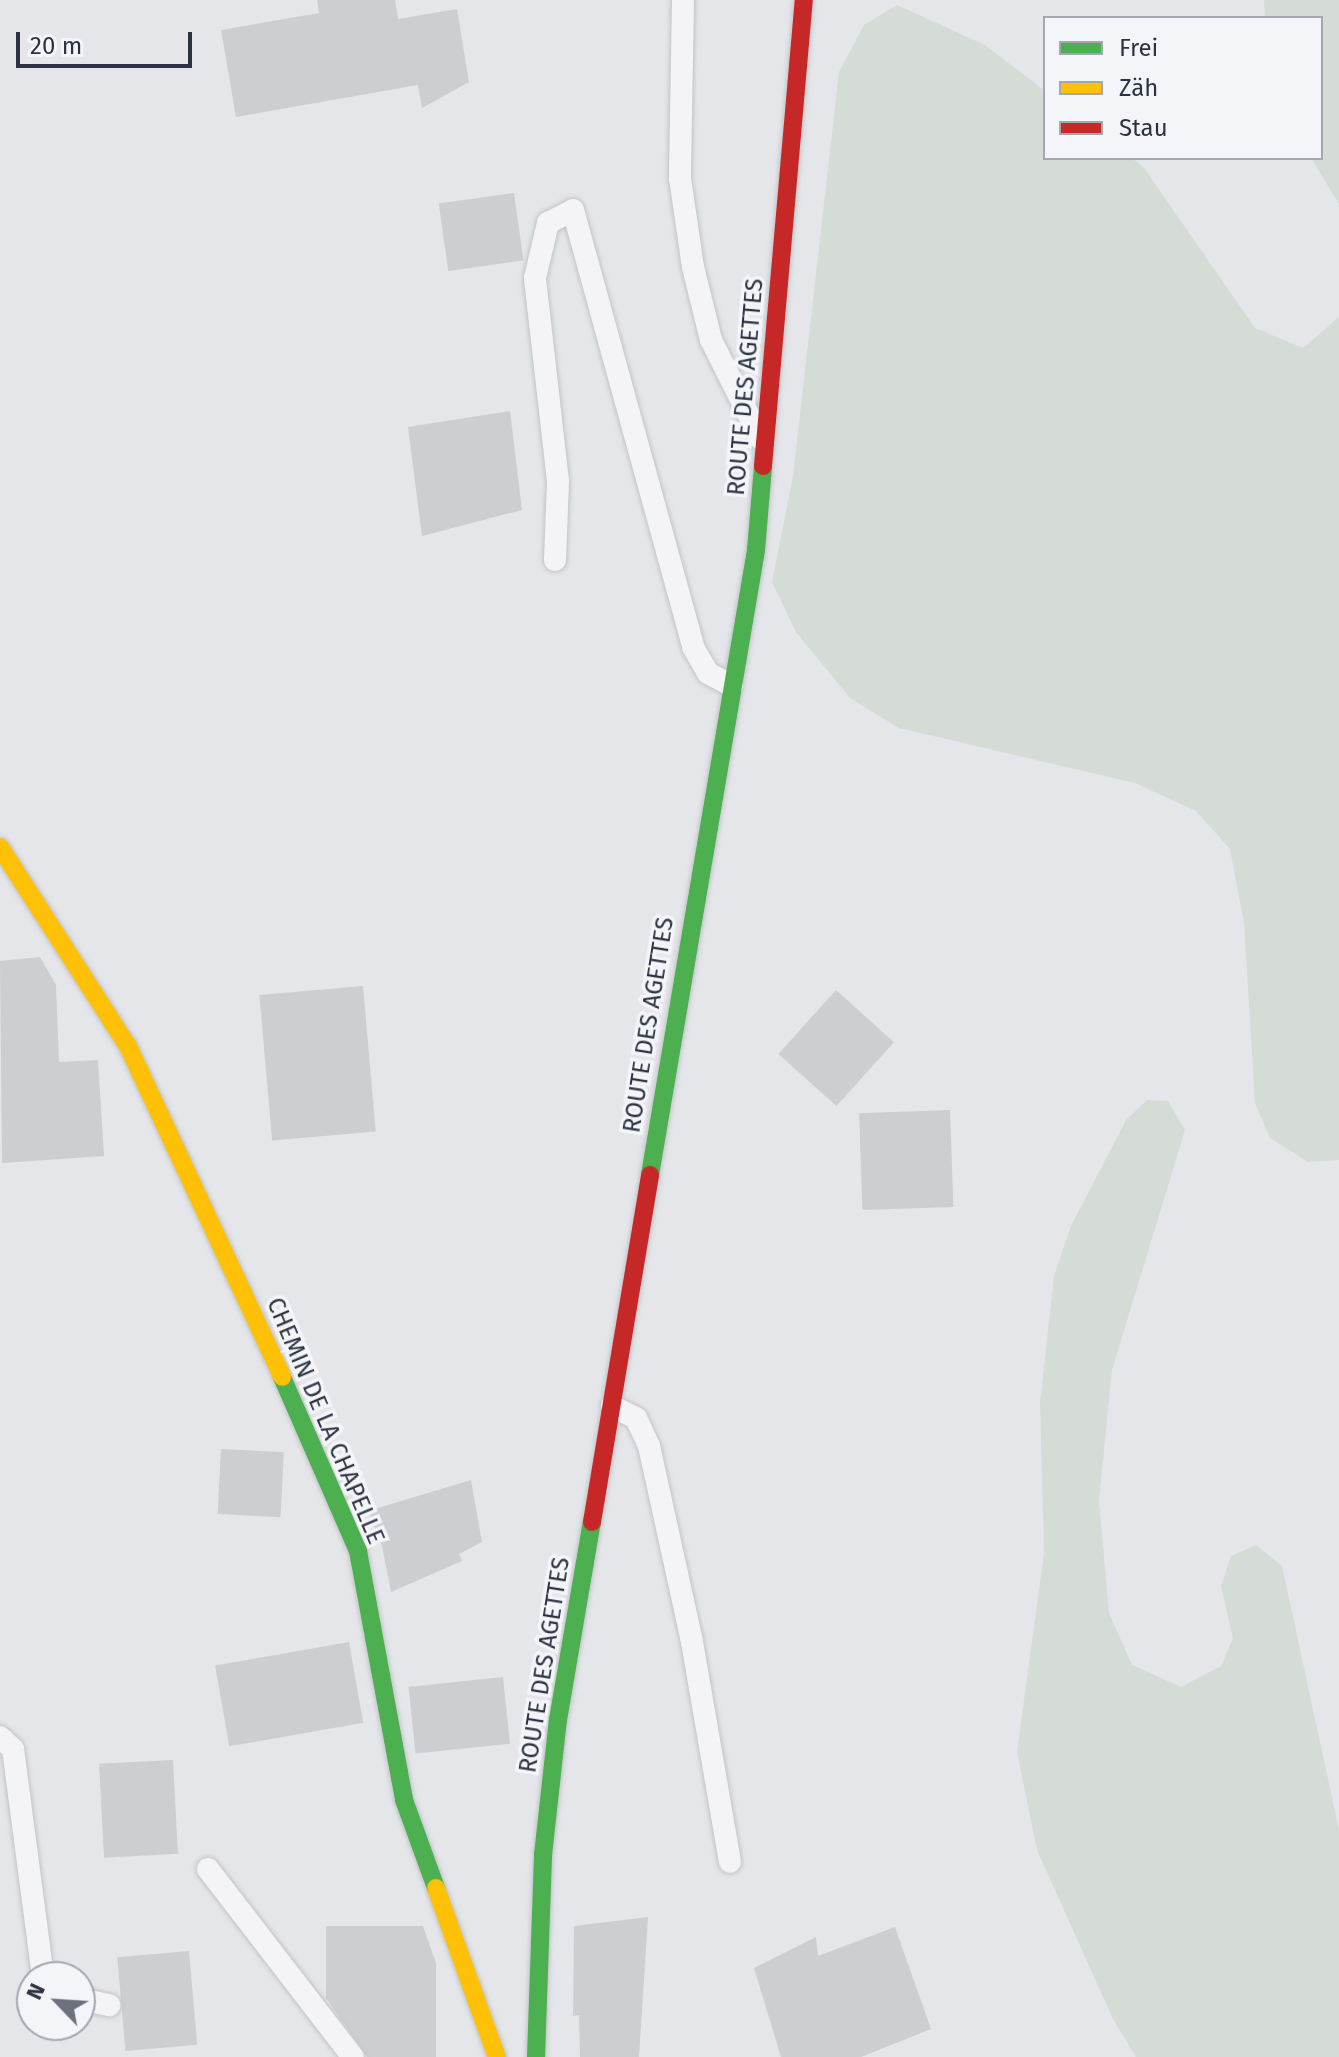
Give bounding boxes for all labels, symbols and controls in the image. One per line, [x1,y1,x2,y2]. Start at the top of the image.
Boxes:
scale bar [20,16,196,66]
legend [1043,16,1323,160]
text: 20 m [30,32,82,60]
text: Frei [1119,34,1158,62]
text: Zäh [1119,74,1158,102]
text: Stau [1119,114,1168,142]
street label: ROUTE DES AGETTES [722,277,770,497]
street label: ROUTE DES AGETTES [618,915,680,1135]
street label: CHEMIN DE LA CHAPELLE [260,1293,390,1549]
street label: ROUTE DES AGETTES [514,1555,576,1775]
north arrow [16,1961,96,2041]
text: N [20,1979,51,2004]

